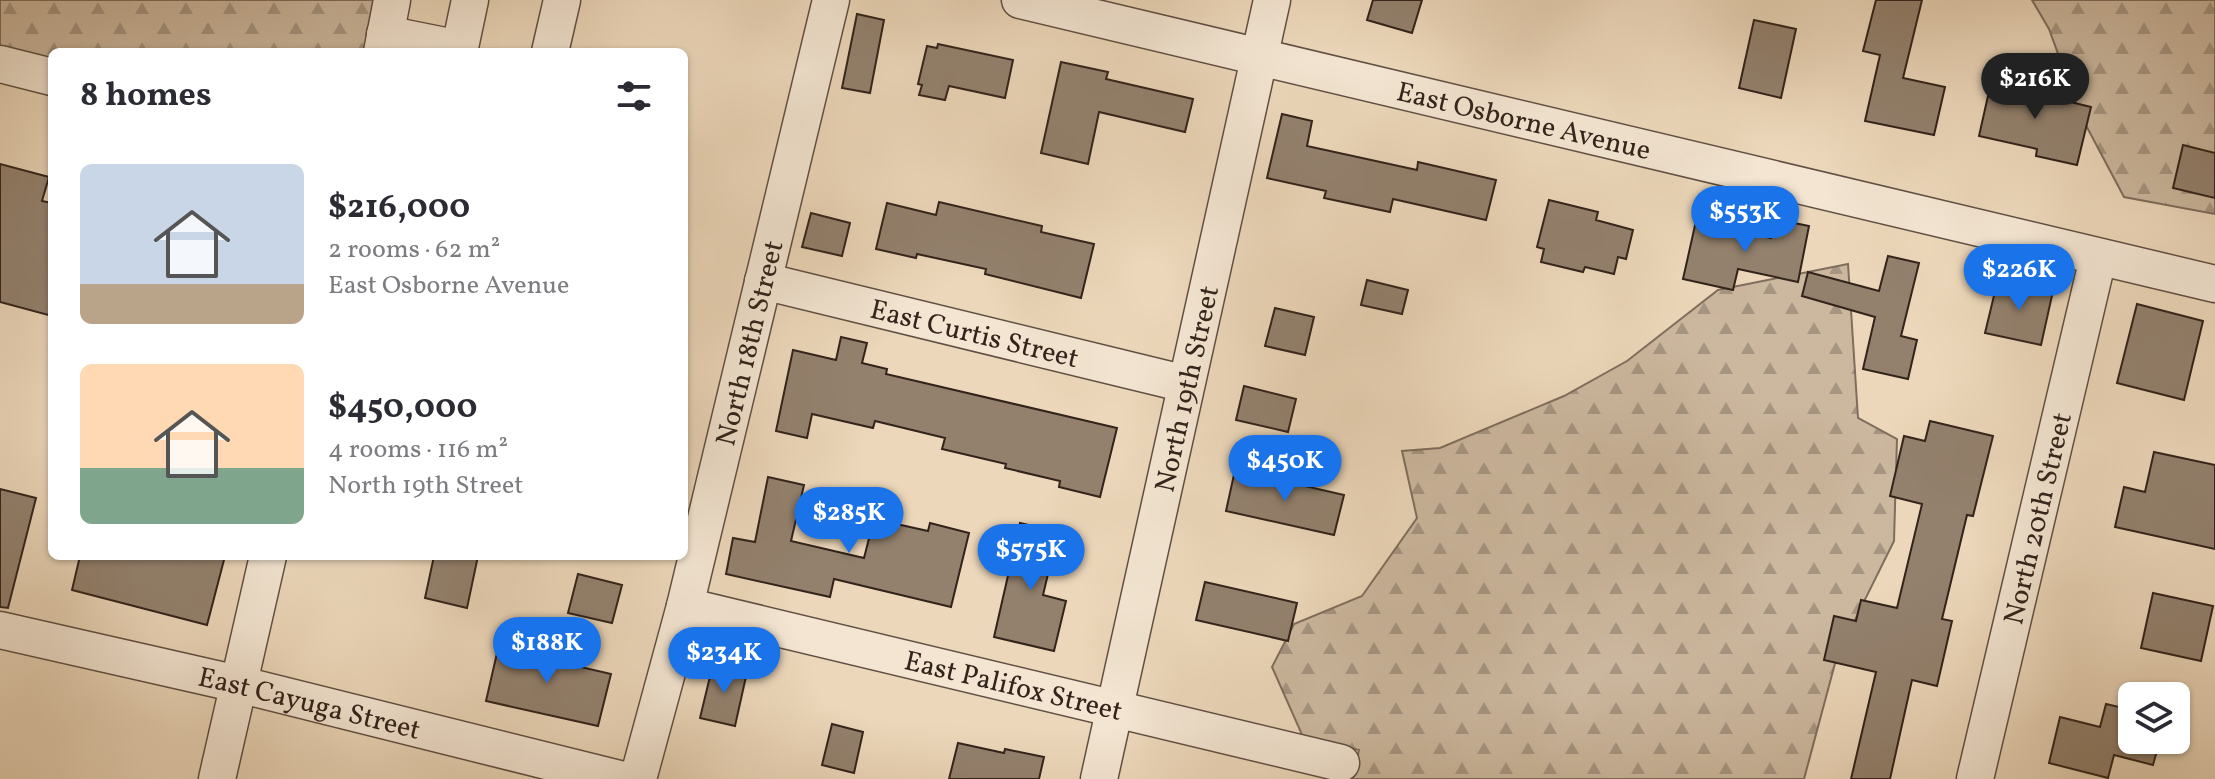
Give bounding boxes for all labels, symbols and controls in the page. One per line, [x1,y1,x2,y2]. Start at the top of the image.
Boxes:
pin: $216K [1979,53,2091,121]
text: $216K [1999,61,2071,97]
text: 8 homes [80,73,212,120]
street label: East Osborne Avenue [1392,73,1654,171]
icon: filters [612,74,656,118]
text: $216,000 [328,185,470,232]
pin: $553K [1689,186,1801,254]
text: $553K [1709,194,1781,230]
icon: home [144,196,240,292]
text: 2 rooms · 62 m² [328,232,500,268]
street label: North 18th Street [707,237,794,450]
pin: $226K [1963,244,2075,312]
text: $226K [1982,252,2056,288]
text: East Osborne Avenue [328,268,569,304]
street label: North 19th Street [1146,282,1230,496]
street label: East Curtis Street [866,291,1082,379]
text: $450,000 [328,385,477,432]
icon: home [144,396,240,492]
street label: North 20th Street [1995,409,2083,629]
text: 4 rooms · 116 m² [328,432,508,468]
pin: $450K [1229,435,1341,503]
text: $450K [1247,443,1324,479]
text: North 19th Street [328,468,523,504]
pin: $285K [793,487,905,555]
text: $285K [813,495,886,531]
pin: $575K [975,524,1087,592]
text: $575K [996,532,1066,568]
pin: $188K [491,617,603,685]
text: $188K [511,625,583,661]
pin: $234K [668,627,780,695]
text: $234K [686,635,762,671]
street label: East Palifox Street [900,642,1126,732]
street label: East Cayuga Street [194,659,424,751]
map controls [2118,682,2190,754]
button: layers [2118,682,2190,754]

